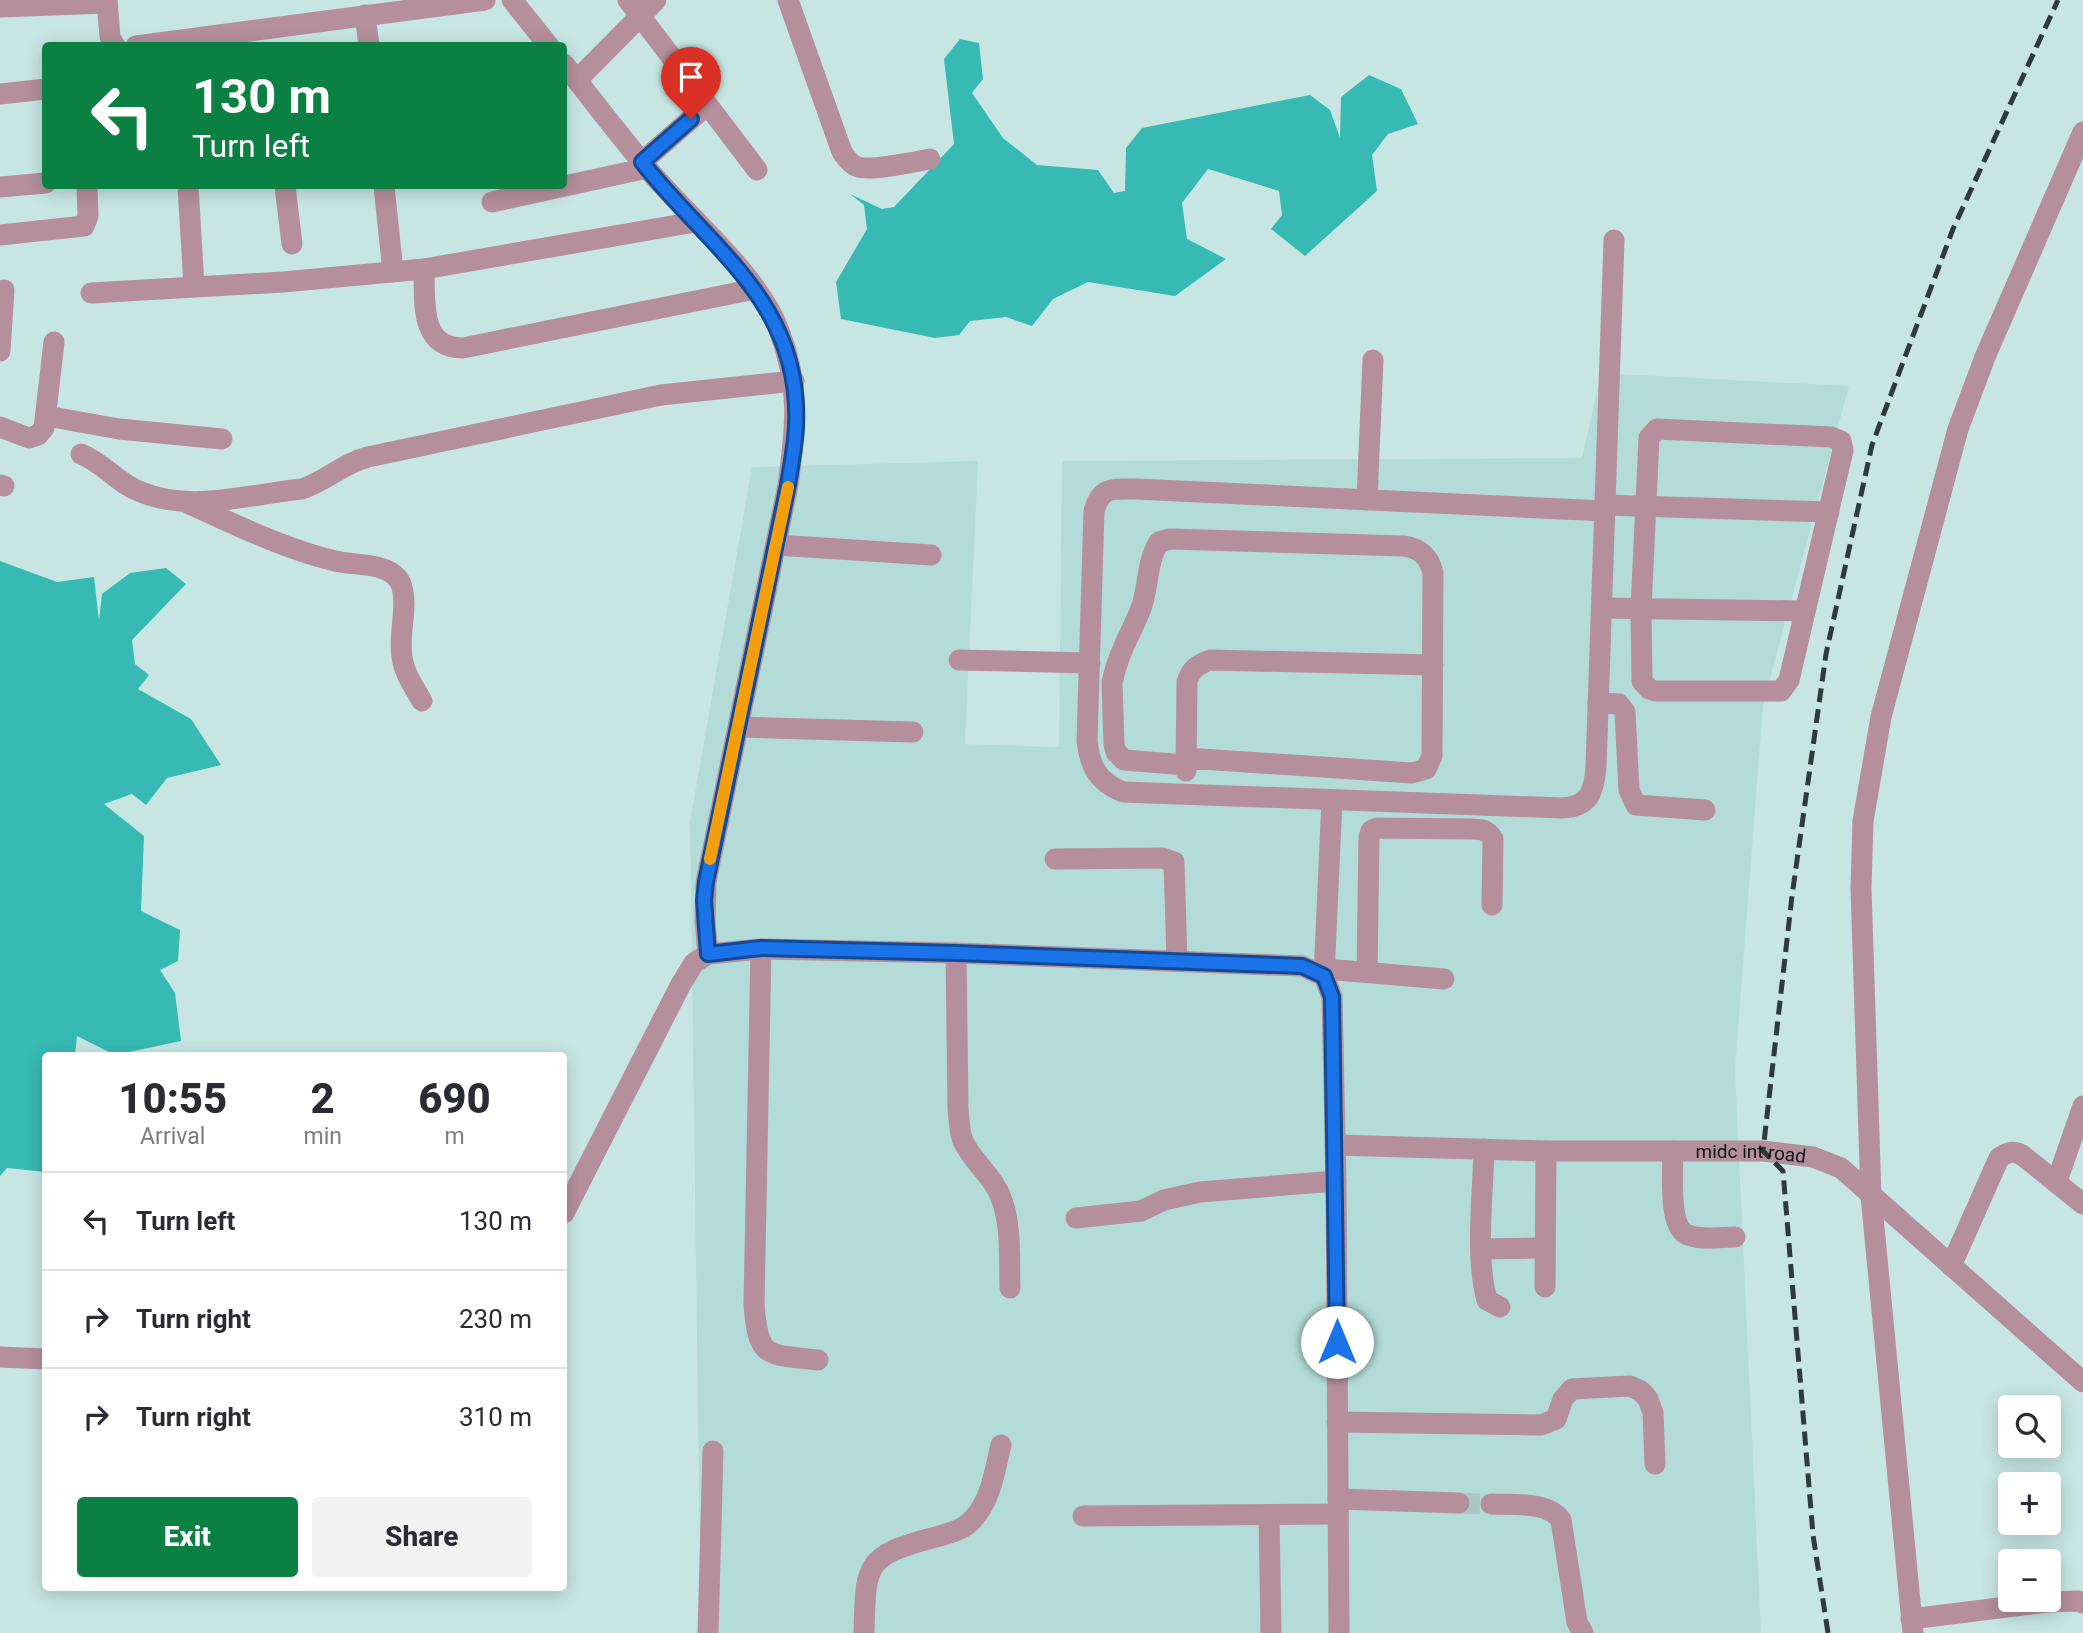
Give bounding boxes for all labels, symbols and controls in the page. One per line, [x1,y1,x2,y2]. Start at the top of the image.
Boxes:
pin [661,47,721,119]
icon: arrive [672,58,710,96]
text: 130 m [192,68,331,125]
icon: left [77,70,168,161]
text: Turn left [192,127,310,165]
text: 10:55 [118,1074,227,1123]
text: 2 [311,1074,335,1123]
text: 690 [418,1074,491,1123]
text: Arrival [140,1123,205,1150]
text: min [303,1123,342,1150]
text: m [444,1123,465,1150]
street label: midc int road [1695,1140,1807,1168]
icon: left [77,1202,115,1240]
text: Turn left [136,1206,235,1236]
text: 130 m [459,1206,532,1236]
icon: right [77,1300,115,1338]
text: Turn right [136,1304,251,1334]
text: 230 m [459,1304,532,1334]
position arrow [1300,1305,1374,1379]
map controls [1998,1395,2061,1612]
button: search [1998,1395,2061,1458]
icon: right [77,1398,115,1436]
text: Turn right [136,1402,251,1432]
text: 310 m [459,1402,532,1432]
button: + [1998,1472,2061,1535]
button: Exit [77,1497,298,1577]
button: Share [312,1497,532,1577]
button: − [1998,1549,2061,1612]

